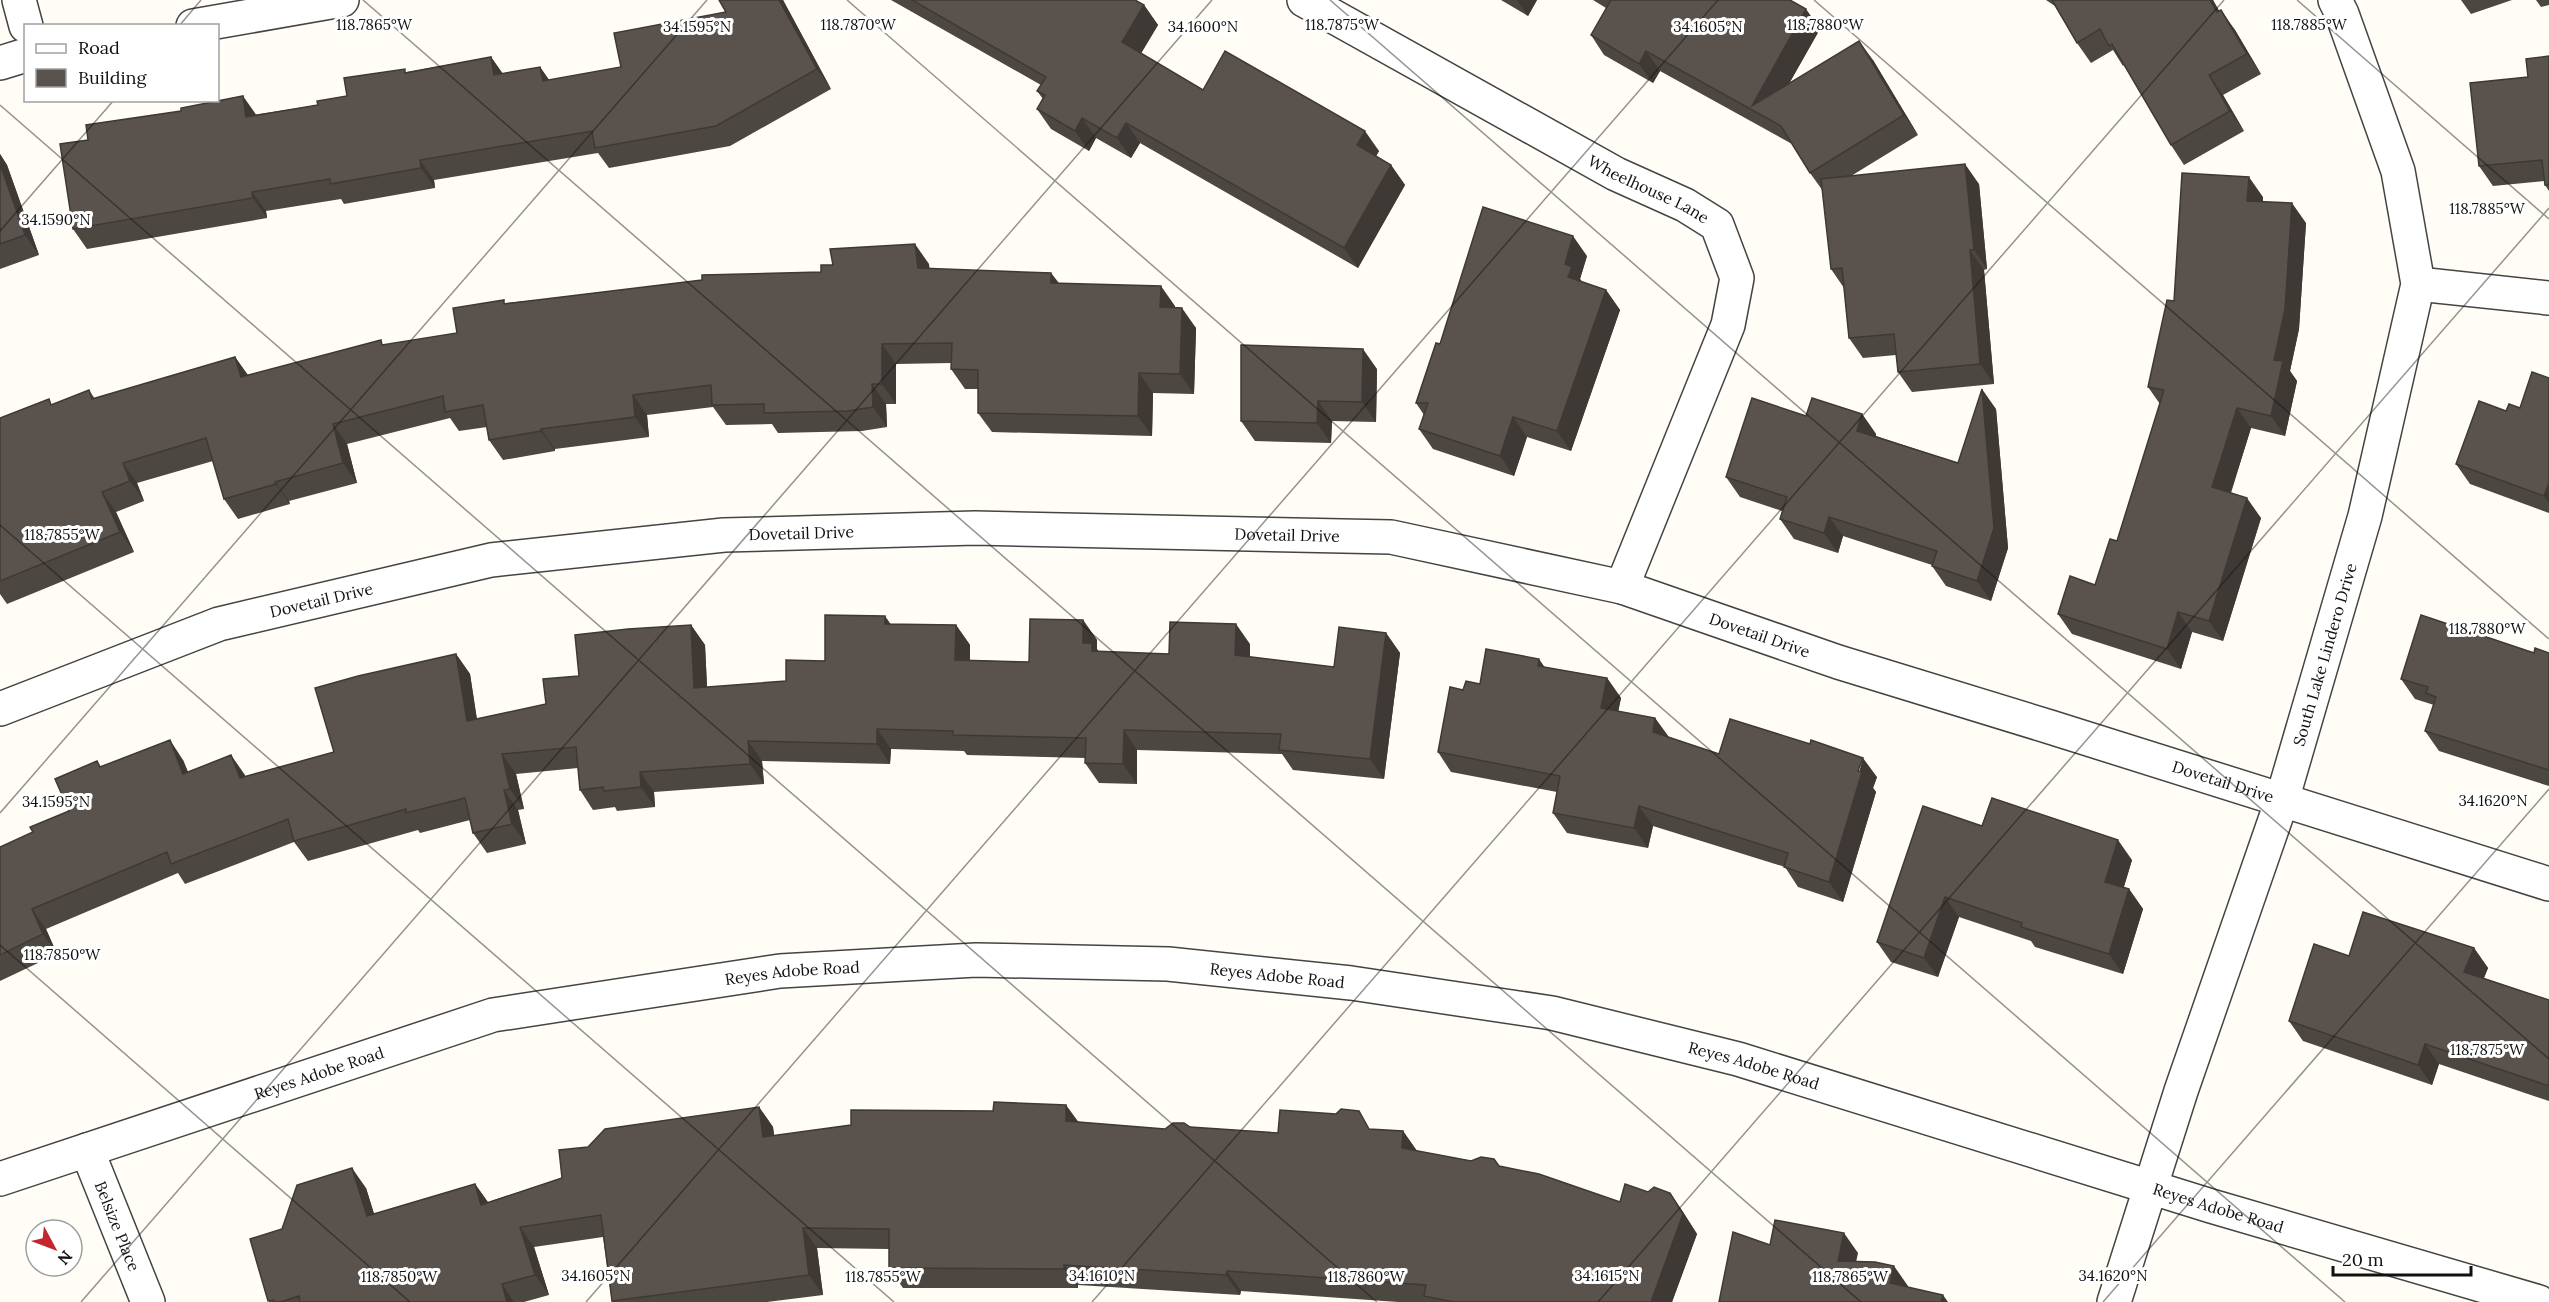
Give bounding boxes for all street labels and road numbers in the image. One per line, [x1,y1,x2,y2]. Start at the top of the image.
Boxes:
street label: Wheelhouse Lane [1584,150,1713,228]
street label: Dovetail Drive [748,521,855,544]
street label: Dovetail Drive [1234,524,1340,546]
street label: South Lake Lindero Drive [2288,560,2361,748]
street label: Dovetail Drive [268,578,375,622]
street label: Dovetail Drive [1707,608,1813,662]
street label: Dovetail Drive [2170,756,2277,807]
street label: Reyes Adobe Road [723,957,861,989]
street label: Reyes Adobe Road [1209,958,1346,992]
street label: Reyes Adobe Road [1686,1037,1822,1094]
street label: Reyes Adobe Road [251,1042,387,1104]
street label: Belsize Place [91,1178,145,1274]
street label: Reyes Adobe Road [2151,1179,2287,1237]

